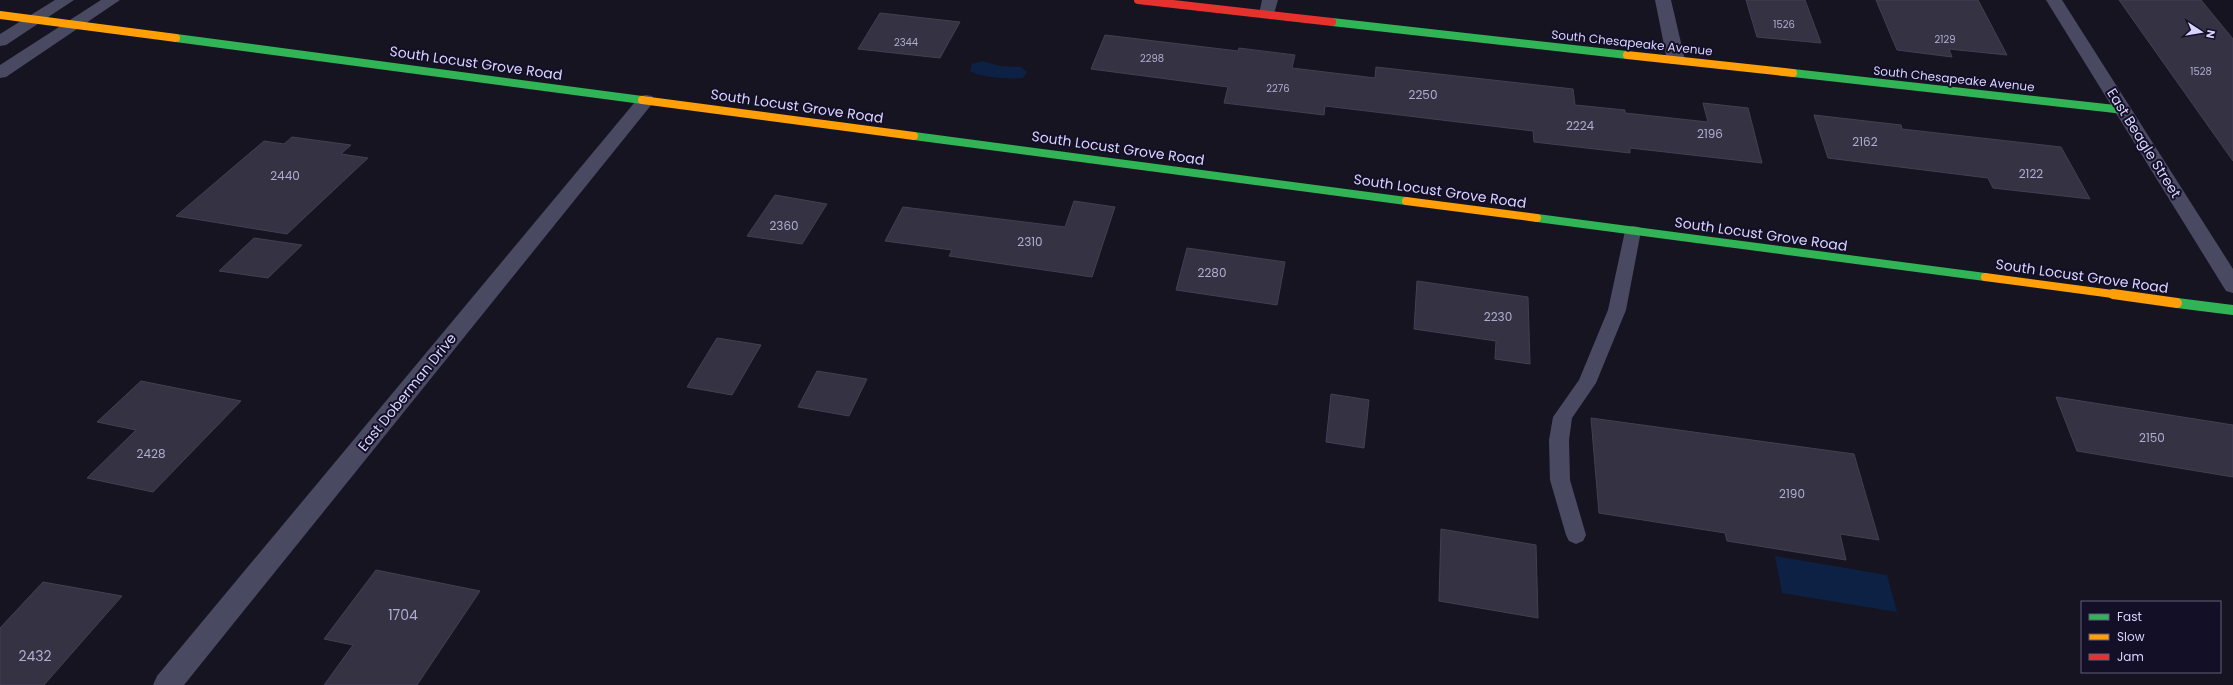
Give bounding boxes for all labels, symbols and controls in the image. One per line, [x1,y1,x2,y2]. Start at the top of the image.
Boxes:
north arrow [2181,12,2221,52]
house number: 1526 [1773,17,1795,32]
street label: South Chesapeake Avenue [1551,26,1713,59]
text: N [2202,28,2219,40]
house number: 2129 [1935,32,1956,47]
house number: 2344 [894,35,918,50]
street label: South Locust Grove Road [388,41,564,85]
house number: 2298 [1140,51,1164,66]
street label: South Chesapeake Avenue [1873,62,2035,95]
house number: 1528 [2190,64,2212,79]
house number: 2276 [1266,81,1290,96]
street label: South Locust Grove Road [709,84,885,128]
street label: East Beagle Street [2102,84,2186,202]
house number: 2250 [1409,86,1437,103]
house number: 2224 [1566,117,1595,134]
house number: 2196 [1697,125,1723,142]
street label: South Locust Grove Road [1030,126,1206,170]
house number: 2162 [1852,133,1878,150]
house number: 2122 [2019,165,2043,182]
house number: 2440 [270,167,300,184]
street label: South Locust Grove Road [1352,169,1528,213]
street label: South Locust Grove Road [1673,212,1849,256]
house number: 2360 [769,217,799,234]
house number: 2310 [1017,233,1043,250]
street label: South Locust Grove Road [1994,254,2170,298]
house number: 2280 [1198,264,1226,281]
house number: 2230 [1484,308,1512,325]
street label: East Doberman Drive [353,328,461,455]
house number: 2150 [2139,429,2165,446]
house number: 2428 [137,445,165,462]
house number: 2190 [1779,485,1805,502]
legend [2081,601,2221,673]
house number: 1704 [388,605,418,625]
text: Fast [2117,608,2142,625]
text: Slow [2117,628,2145,645]
house number: 2432 [18,646,52,666]
text: Jam [2117,648,2144,665]

